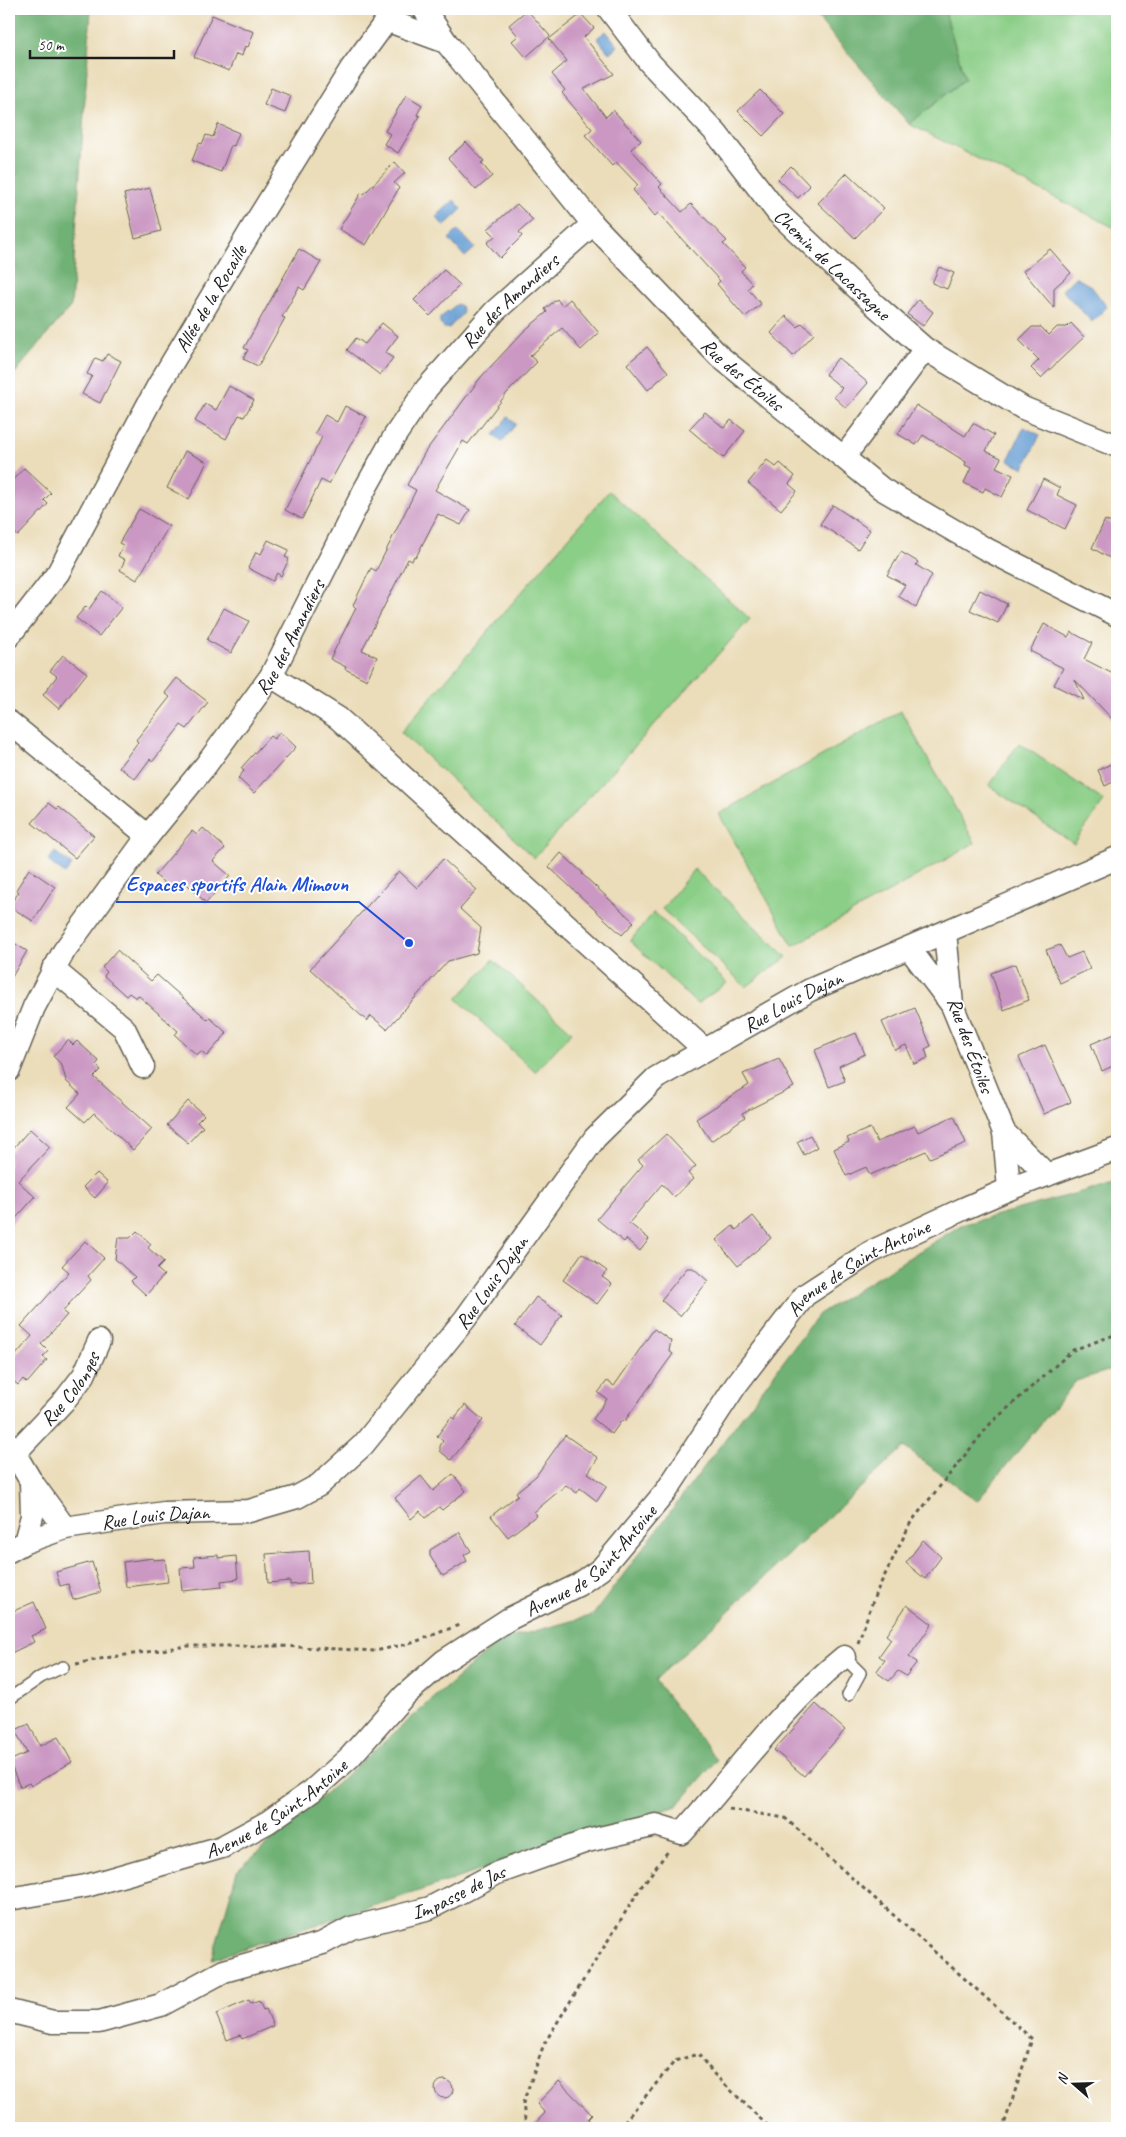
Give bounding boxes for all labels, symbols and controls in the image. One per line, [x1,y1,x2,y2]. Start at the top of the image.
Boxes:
scale bar [30,28,174,60]
text: 50 m [38,36,65,55]
street label: Chemin de Lacassagne [768,204,897,327]
street label: Allée de la Rocaille [169,239,253,357]
street label: Rue des Amandiers [456,247,566,354]
street label: Rue des Étoiles [696,333,790,418]
street label: Rue des Amandiers [250,574,331,700]
callout: Espaces sportifs Alain Mimoun [116,866,359,902]
text: Espaces sportifs Alain Mimoun [126,871,348,897]
street label: Rue Louis Dajan [739,965,847,1038]
street label: Rue des Étoiles [942,994,1000,1098]
street label: Avenue de Saint-Antoine [781,1214,935,1322]
street label: Rue Louis Dajan [450,1230,534,1334]
street label: Rue Colonges [35,1347,106,1431]
street label: Avenue de Saint-Antoine [521,1499,663,1622]
street label: Rue Louis Dajan [100,1500,211,1535]
street label: Avenue de Saint-Antoine [203,1752,354,1864]
street label: Impasse de Jas [410,1858,511,1925]
north arrow [1048,2060,1098,2110]
text: N [1053,2071,1073,2087]

